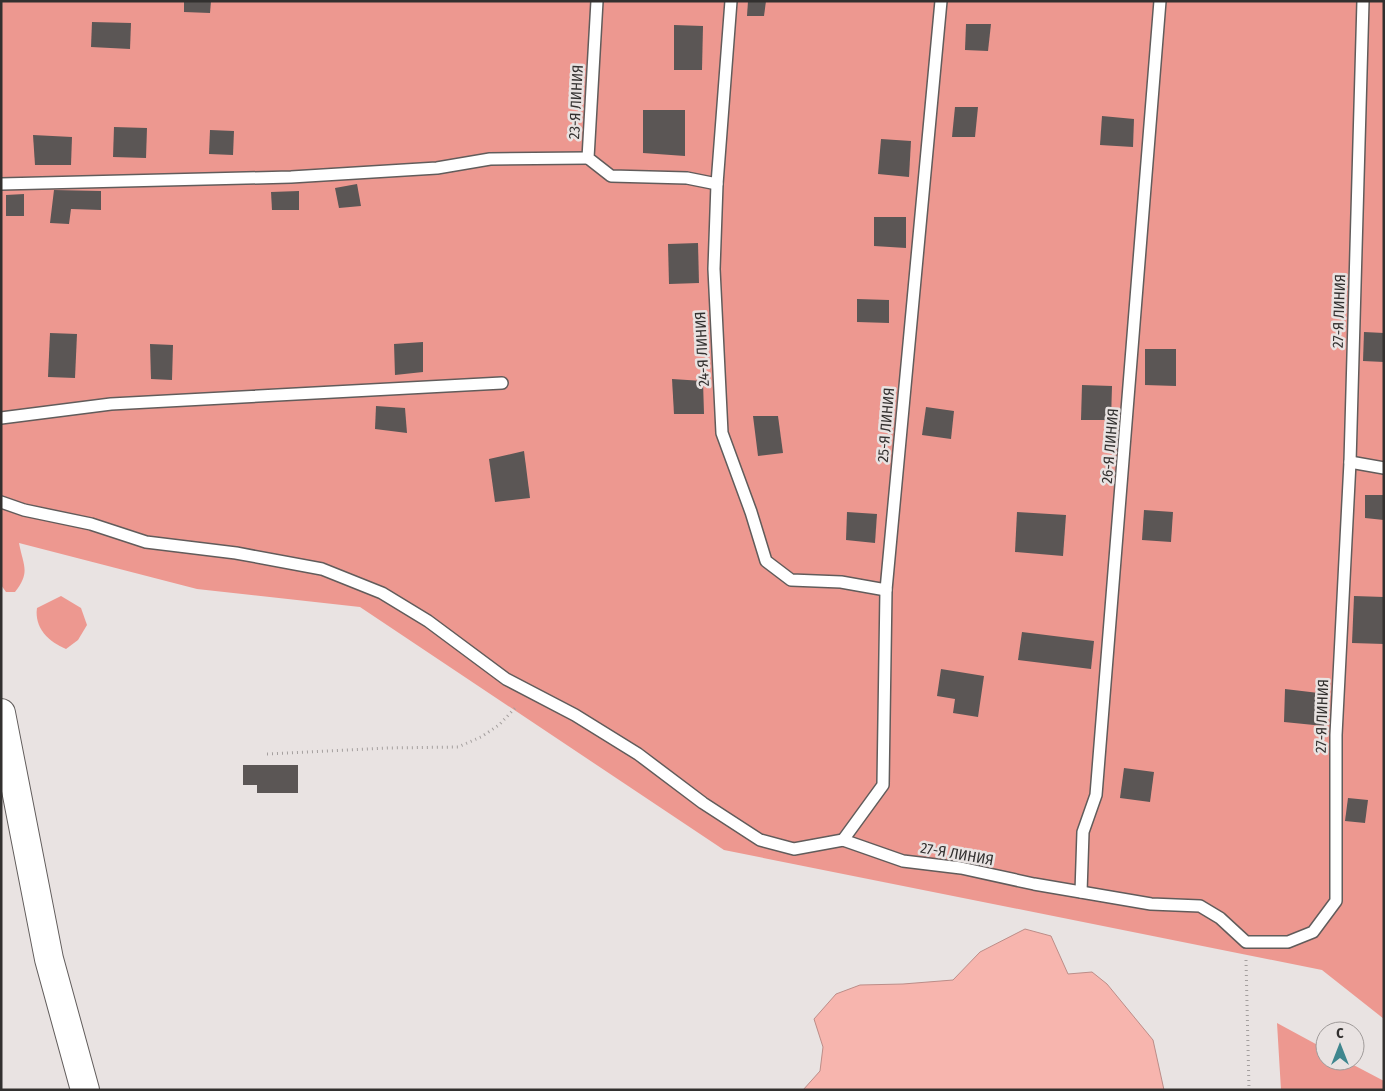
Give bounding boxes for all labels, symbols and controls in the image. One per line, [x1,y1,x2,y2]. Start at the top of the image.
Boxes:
street label: 23-Я ЛИНИЯ [565,64,587,140]
street label: 27-Я ЛИНИЯ [1329,274,1349,348]
street label: 24-Я ЛИНИЯ [691,311,713,387]
street label: 25-Я ЛИНИЯ [874,387,898,463]
street label: 26-Я ЛИНИЯ [1098,408,1122,484]
street label: 27-Я ЛИНИЯ [1312,679,1332,753]
street label: 27-Я ЛИНИЯ [919,839,995,869]
north arrow [1315,1021,1365,1071]
text: С [1336,1025,1344,1042]

